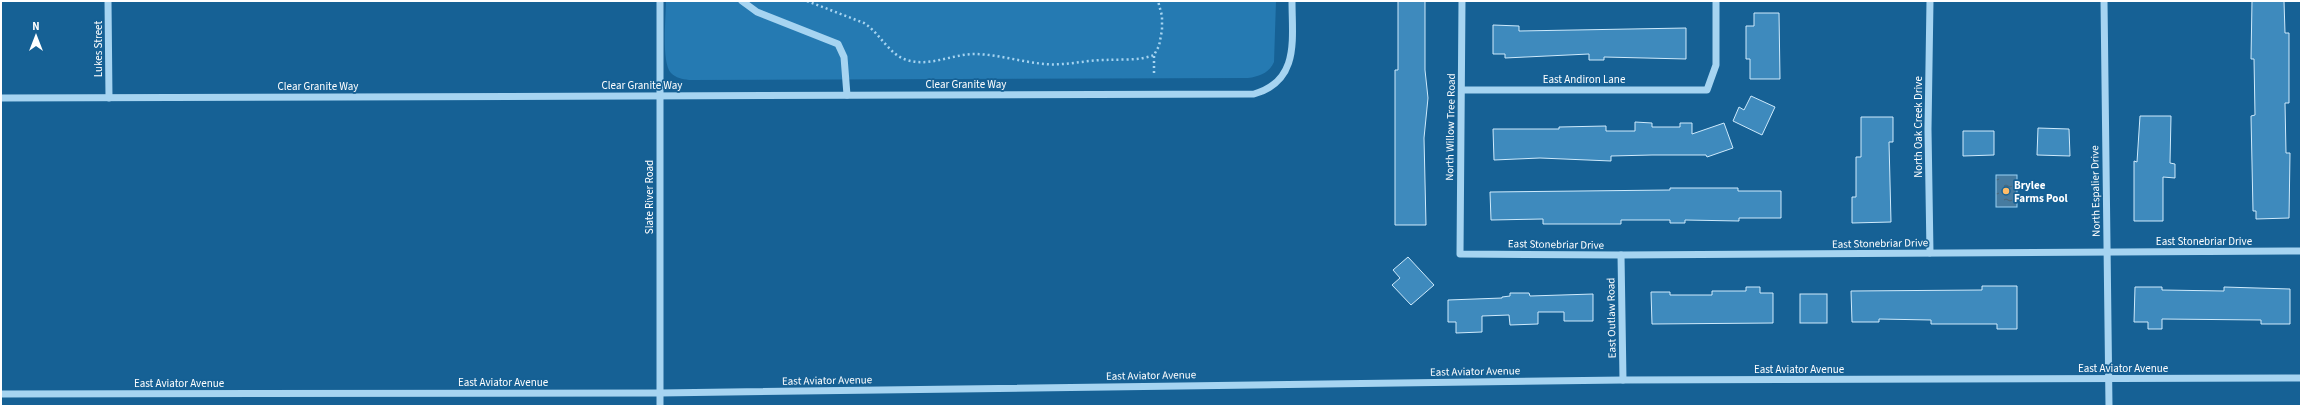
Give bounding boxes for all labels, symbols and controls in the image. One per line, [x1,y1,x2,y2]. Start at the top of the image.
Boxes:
north arrow [16,16,56,56]
text: N [32,19,40,34]
street label: Lukes Street [91,21,106,77]
street label: East Andiron Lane [1543,72,1626,87]
street label: North Willow Tree Road [1442,73,1459,181]
street label: North Oak Creek Drive [1911,76,1926,178]
street label: Clear Granite Way [926,77,1006,92]
street label: Clear Granite Way [602,78,682,93]
street label: Clear Granite Way [278,79,358,94]
street label: North Espalier Drive [2087,145,2104,237]
street label: Slate River Road [642,160,657,234]
place label: Brylee Farms Pool [2014,178,2069,206]
marker: Brylee Farms Pool [2001,186,2011,196]
street label: East Stonebriar Drive [2156,234,2253,249]
street label: East Stonebriar Drive [1832,235,1929,252]
street label: East Stonebriar Drive [1508,236,1605,253]
street label: East Outlaw Road [1603,277,1620,358]
street label: East Aviator Avenue [2078,361,2169,376]
street label: East Aviator Avenue [1754,362,1845,377]
street label: East Aviator Avenue [1430,363,1521,380]
street label: East Aviator Avenue [1106,367,1197,384]
street label: East Aviator Avenue [782,372,873,389]
street label: East Aviator Avenue [458,375,549,390]
street label: East Aviator Avenue [134,376,225,391]

